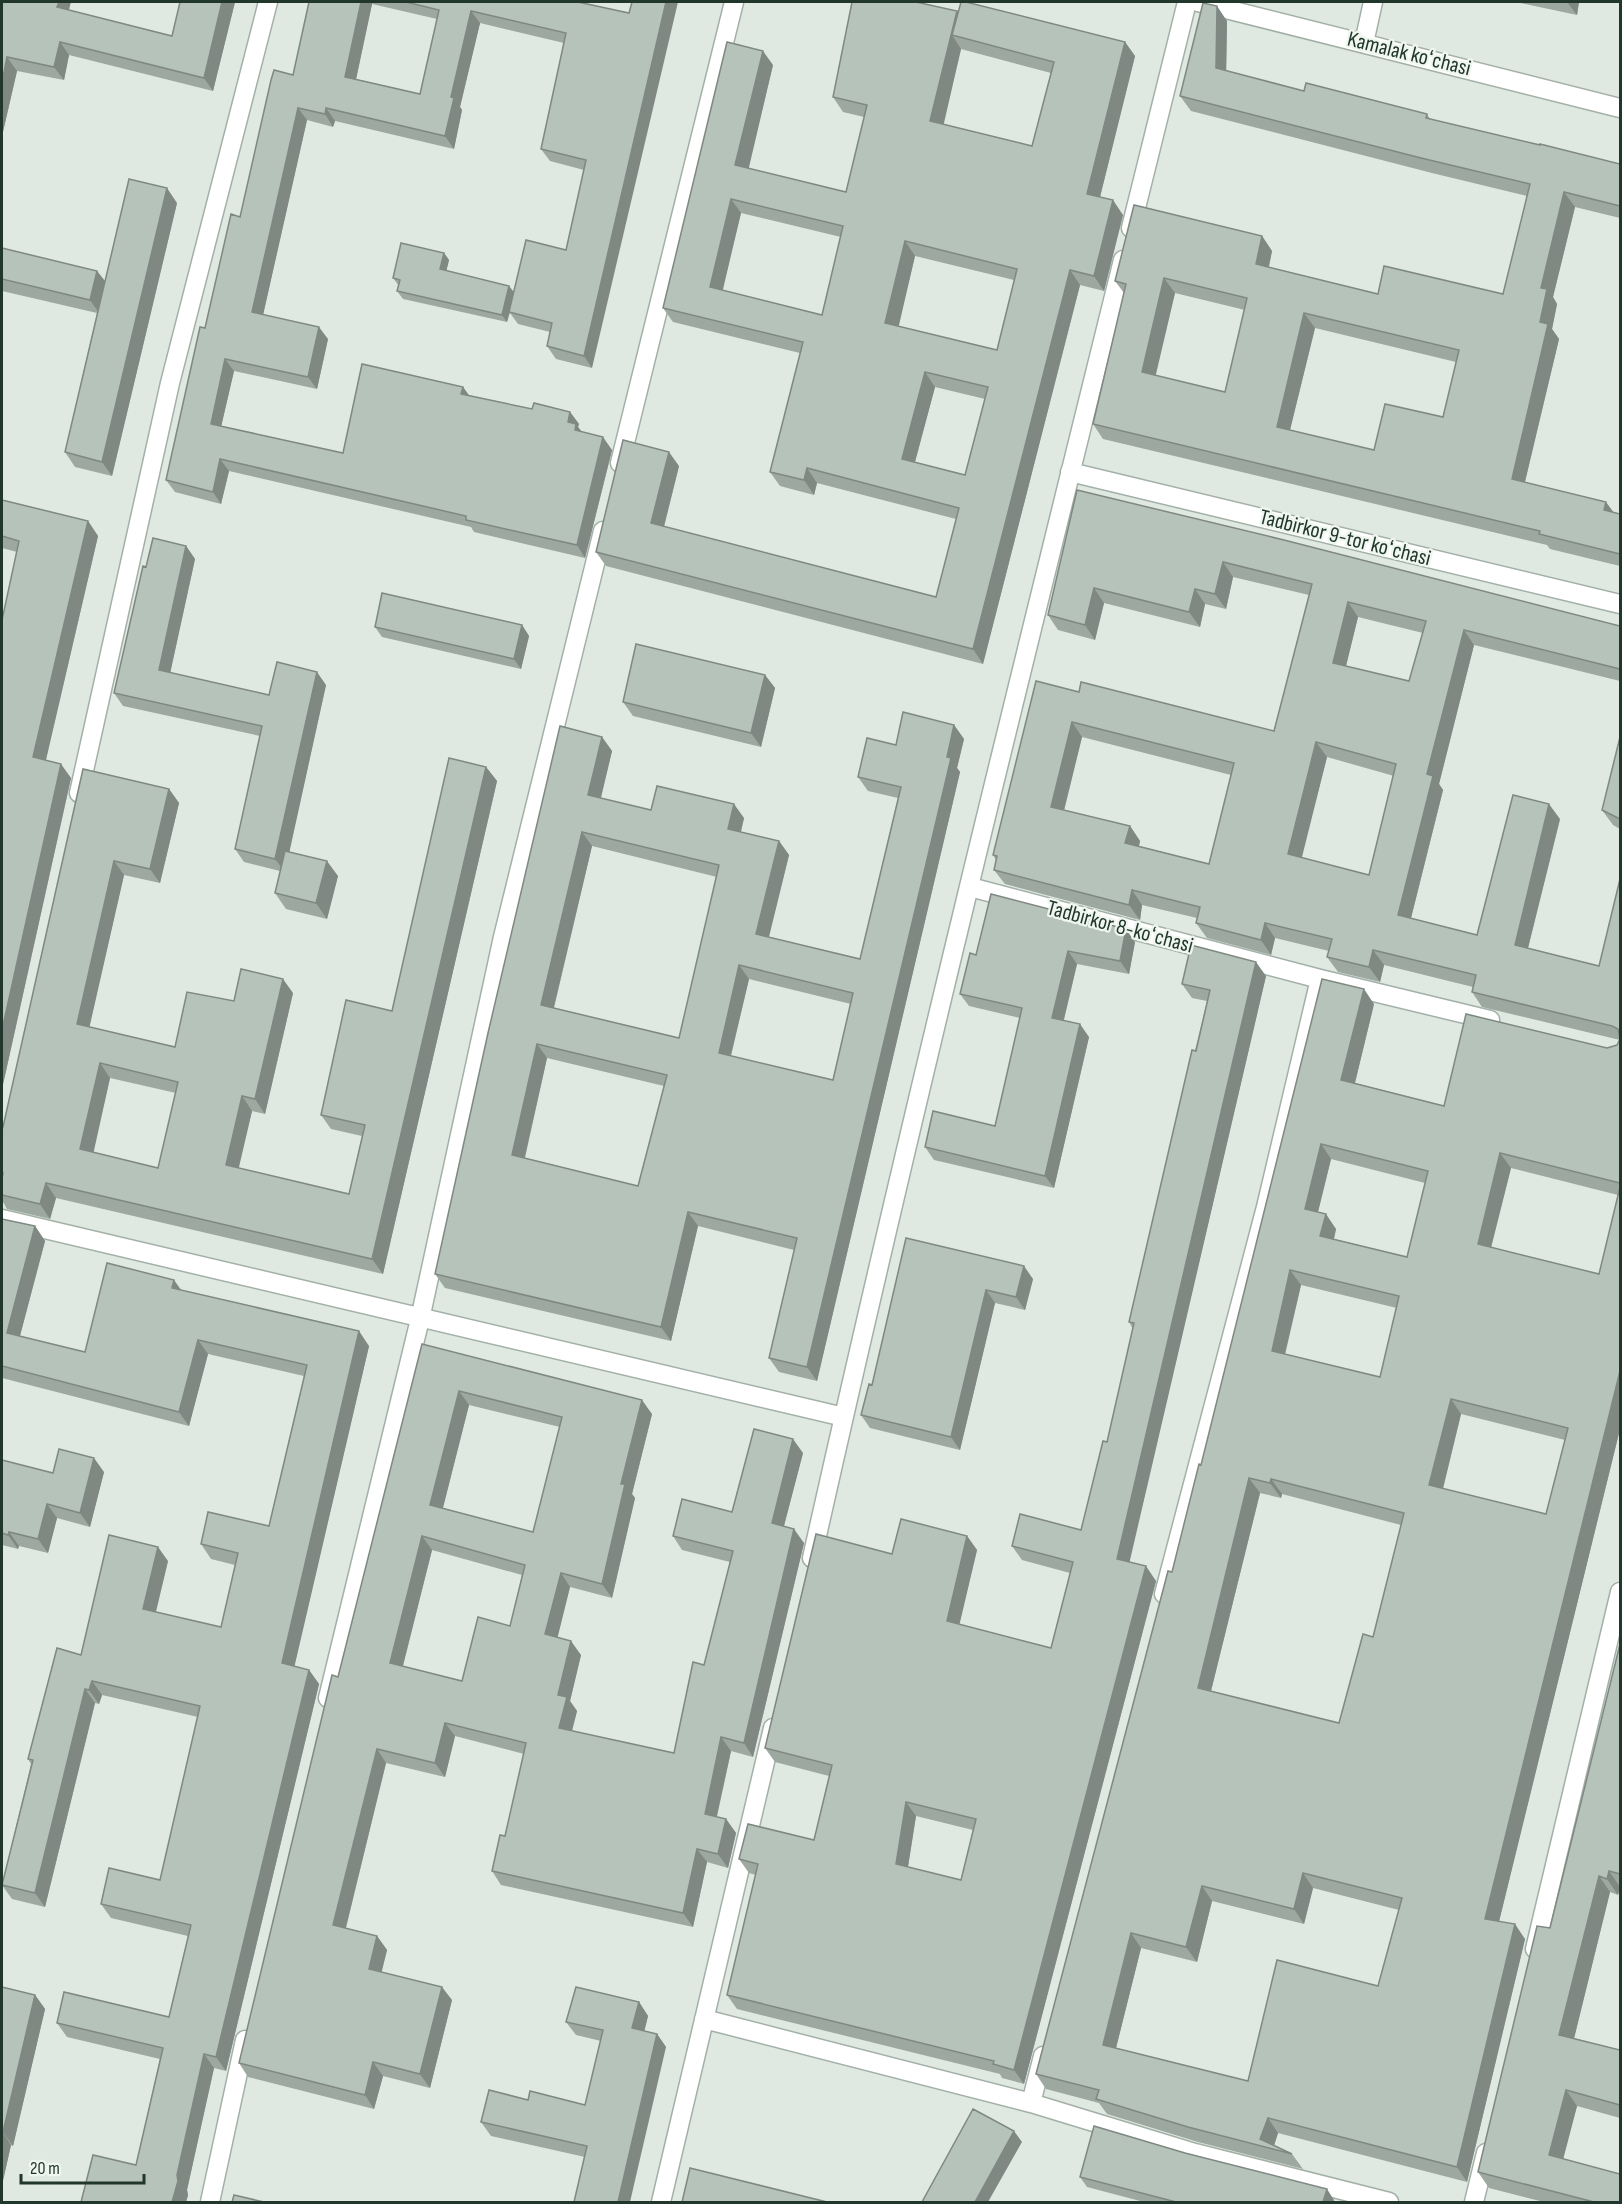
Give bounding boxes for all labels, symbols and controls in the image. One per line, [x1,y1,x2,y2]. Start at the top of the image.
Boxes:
street label: Kamalak koʻchasi [1345,26,1473,82]
street label: Tadbirkor 9-tor koʻchasi [1256,504,1434,572]
street label: Tadbirkor 8-koʻchasi [1044,895,1196,959]
scale bar [21,2147,144,2185]
text: 20 m [30,2158,60,2179]

